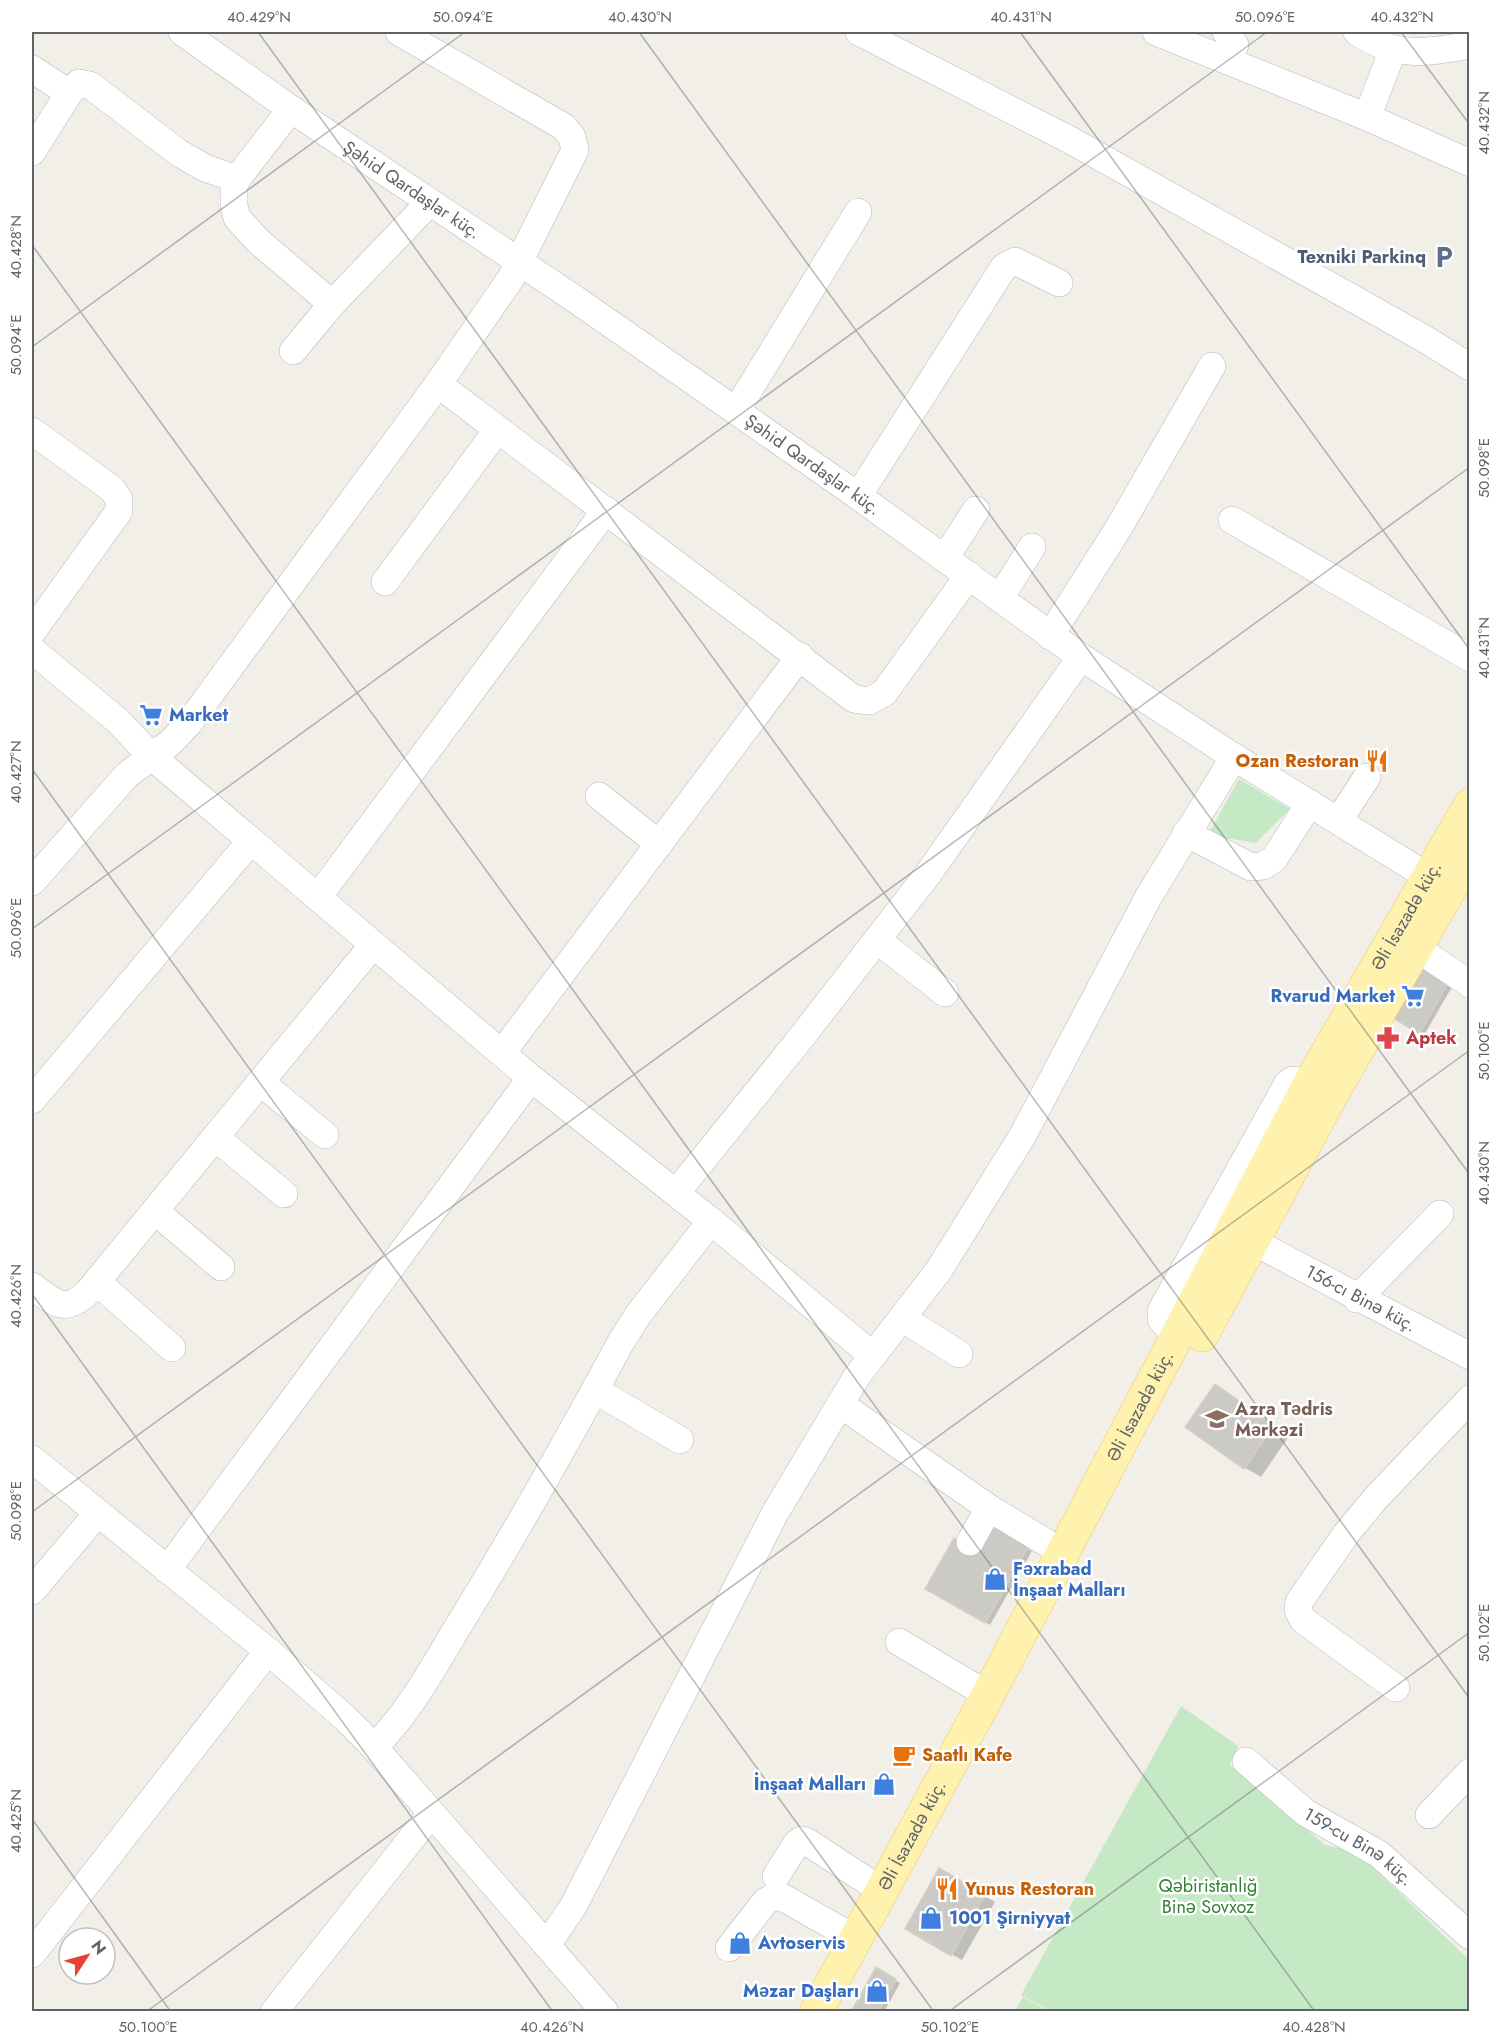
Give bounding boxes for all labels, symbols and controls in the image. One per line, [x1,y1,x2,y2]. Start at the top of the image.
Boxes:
text: 40.429°N [227,6,291,28]
text: 50.094°E [433,6,493,28]
text: 40.430°N [608,6,672,28]
text: 40.431°N [990,6,1052,28]
text: 50.096°E [1235,6,1295,28]
text: 40.432°N [1370,6,1434,28]
text: 40.432°N [1473,91,1495,155]
street label: Şəhid Qardaşlar küç. [338,134,486,245]
text: 40.428°N [5,215,27,279]
place label: Texniki Parkinq [1297,244,1426,270]
parking icon: Texniki Parkinq [1431,244,1457,270]
text: 50.094°E [5,315,27,375]
street label: Şəhid Qardaşlar küç. [740,408,886,521]
text: 50.098°E [1473,438,1495,498]
text: 40.431°N [1473,617,1495,679]
supermarket icon: Market [138,702,164,728]
place label: Market [169,702,229,728]
text: 40.427°N [5,740,27,804]
place label: Ozan Restoran [1235,748,1359,774]
restaurant icon: Ozan Restoran [1364,748,1390,774]
street label: Əli İsazadə küç. [1364,856,1448,975]
text: 50.096°E [5,898,27,958]
place label: Rvarud Market [1271,983,1395,1009]
supermarket icon: Rvarud Market [1400,983,1426,1009]
text: 50.100°E [1473,1021,1495,1081]
pharmacy icon: Aptek [1375,1025,1401,1051]
place label: Aptek [1405,1025,1457,1051]
text: 40.430°N [1473,1141,1495,1205]
street label: 156-cı Binə küç. [1301,1258,1421,1338]
text: 40.426°N [5,1264,27,1328]
street label: Əli İsazadə küç. [1100,1346,1180,1466]
place label: Azra Tədris Mərkəzi [1234,1396,1333,1443]
school or university icon: Azra Tədris Mərkəzi [1204,1406,1230,1432]
text: 50.098°E [5,1481,27,1541]
place label: Fəxrabad İnşaat Malları [1013,1556,1125,1603]
shop icon: Fəxrabad İnşaat Malları [982,1566,1008,1592]
text: 50.102°E [1473,1604,1495,1662]
cafe icon: Saatlı Kafe [891,1742,917,1768]
place label: Saatlı Kafe [922,1742,1012,1768]
place label: İnşaat Malları [754,1771,866,1797]
shop icon: İnşaat Malları [871,1771,897,1797]
street label: Əli İsazadə küç. [871,1775,952,1895]
text: 40.425°N [5,1789,27,1853]
street label: 159-cu Binə küç. [1299,1801,1419,1892]
park label: Qəbiristanlığ Binə Sovxoz [1159,1873,1257,1920]
restaurant icon: Yunus Restoran [934,1876,960,1902]
place label: Yunus Restoran [964,1876,1094,1902]
shop icon: 1001 Şirniyyat [918,1905,944,1931]
place label: 1001 Şirniyyat [949,1905,1070,1931]
north arrow [57,1926,117,1986]
shop icon: Avtoservis [727,1930,753,1956]
place label: Avtoservis [757,1930,845,1956]
text: N [86,1936,112,1959]
place label: Məzar Daşları [743,1978,859,2004]
shop icon: Məzar Daşları [864,1978,890,2004]
text: 50.100°E [118,2016,178,2038]
text: 40.426°N [520,2016,584,2038]
text: 50.102°E [921,2016,979,2038]
text: 40.428°N [1282,2016,1346,2038]

